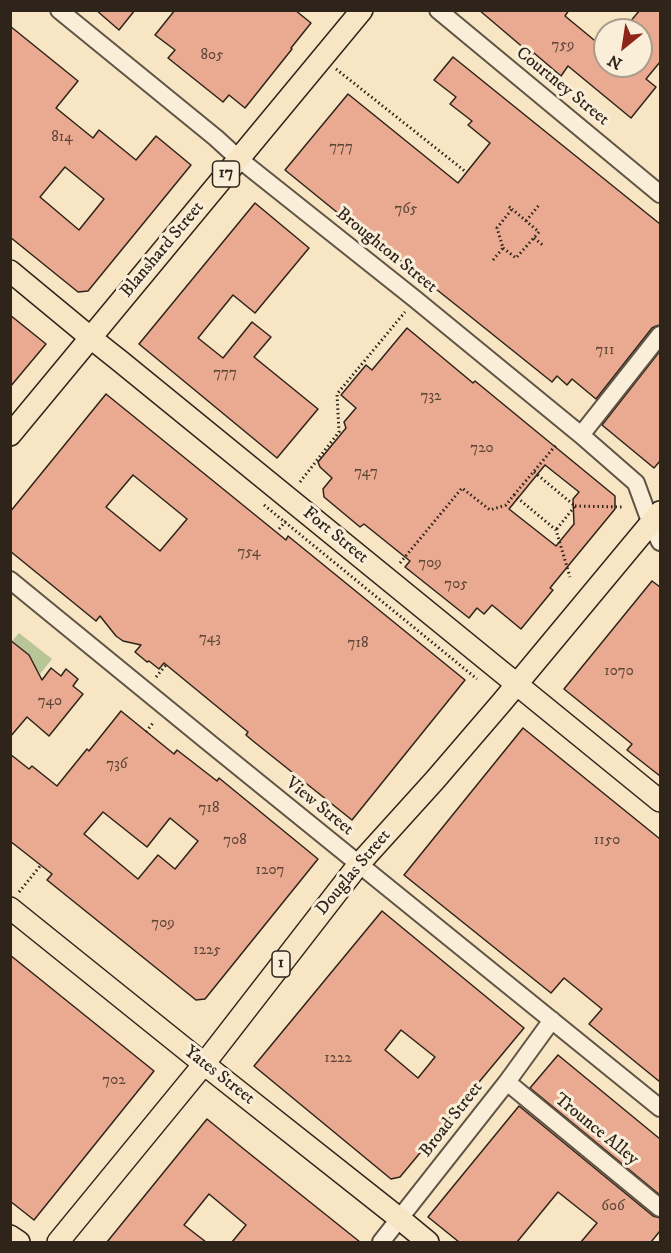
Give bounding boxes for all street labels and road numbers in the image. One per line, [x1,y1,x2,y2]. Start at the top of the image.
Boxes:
street label: Courtney Street [511,43,613,131]
road number: 17 [212,161,240,187]
street label: Blanshard Street [117,198,209,302]
street label: Broughton Street [331,204,441,298]
street label: Fort Street [298,503,372,569]
street label: View Street [281,773,357,841]
street label: Douglas Street [312,826,396,920]
road number: 1 [272,951,290,977]
street label: Yates Street [179,1042,259,1110]
street label: Broad Street [416,1078,488,1162]
street label: Trounce Alley [549,1089,643,1171]

